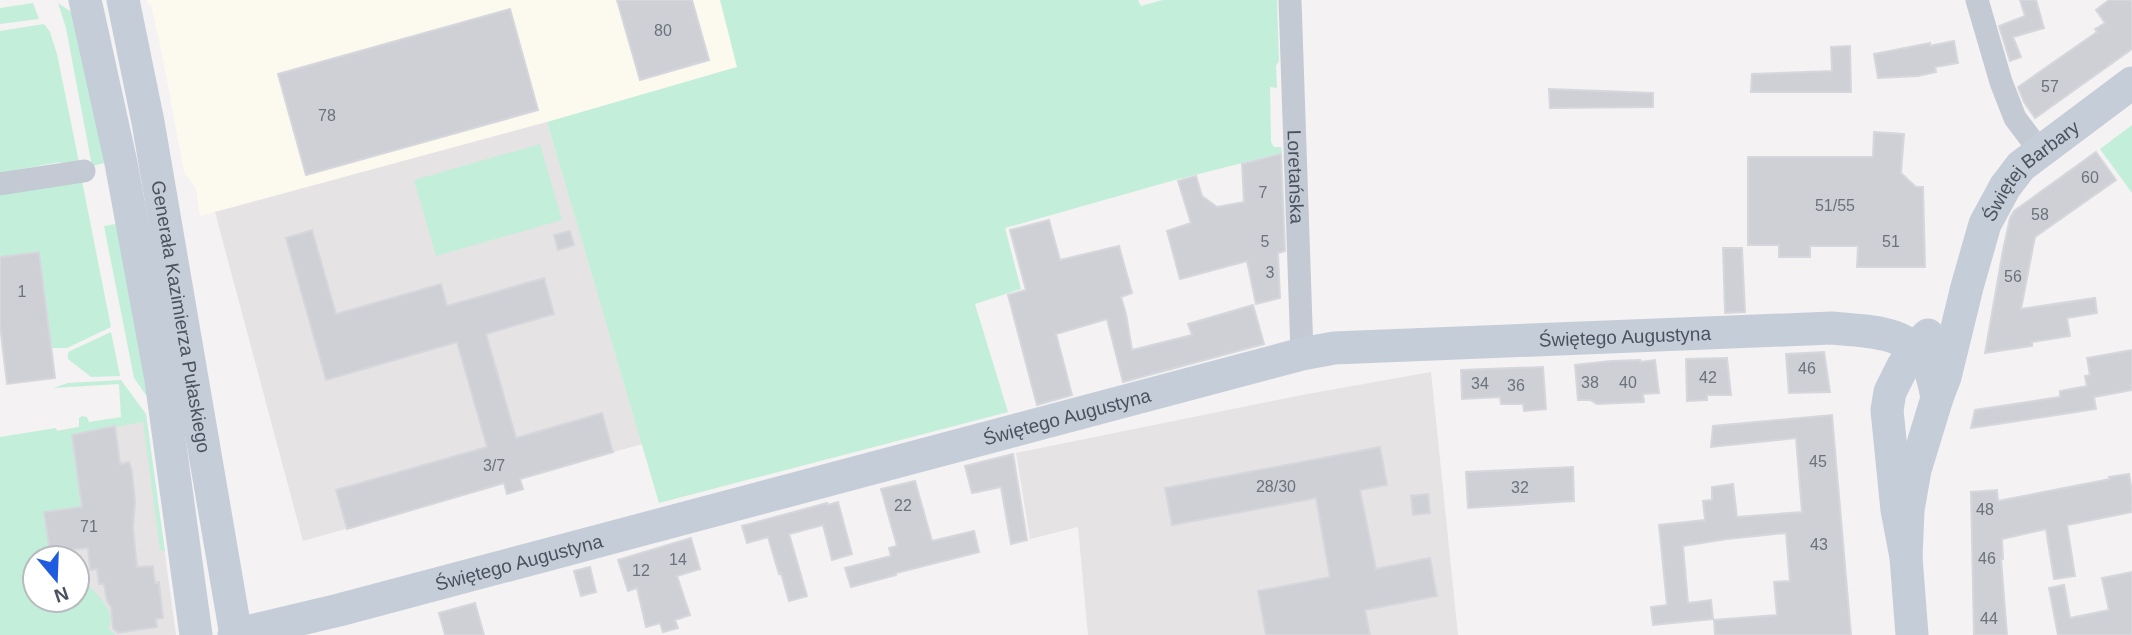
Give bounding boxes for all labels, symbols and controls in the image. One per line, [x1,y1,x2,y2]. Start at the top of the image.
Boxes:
house number: 80 [654,22,672,39]
house number: 57 [2041,78,2059,95]
house number: 78 [318,107,336,124]
street label: Świętej Barbary [1978,116,2083,225]
street label: Loretańska [1284,130,1308,225]
house number: 60 [2081,169,2099,186]
street label: Generała Kazimierza Pułaskiego [148,179,215,454]
house number: 7 [1259,184,1268,201]
house number: 51/55 [1815,197,1855,214]
house number: 58 [2031,206,2049,223]
house number: 5 [1261,233,1270,250]
house number: 51 [1882,233,1900,250]
house number: 3 [1266,264,1275,281]
house number: 56 [2004,268,2022,285]
house number: 1 [18,283,27,300]
street label: Świętego Augustyna [1538,322,1712,350]
house number: 46 [1798,360,1816,377]
house number: 42 [1699,369,1717,386]
house number: 38 [1581,374,1599,391]
house number: 40 [1619,374,1637,391]
house number: 34 [1471,375,1489,392]
house number: 36 [1507,377,1525,394]
street label: Świętego Augustyna [981,384,1153,449]
house number: 45 [1809,453,1827,470]
house number: 3/7 [483,457,505,474]
house number: 28/30 [1256,478,1296,495]
house number: 32 [1511,479,1529,496]
house number: 22 [894,497,912,514]
house number: 48 [1976,501,1994,518]
house number: 71 [80,518,98,535]
street label: Świętego Augustyna [433,530,605,594]
house number: 43 [1810,536,1828,553]
north arrow [21,544,91,614]
house number: 46 [1978,550,1996,567]
house number: 14 [669,551,687,568]
house number: 12 [632,562,650,579]
text: N [51,582,71,607]
house number: 44 [1980,610,1998,627]

